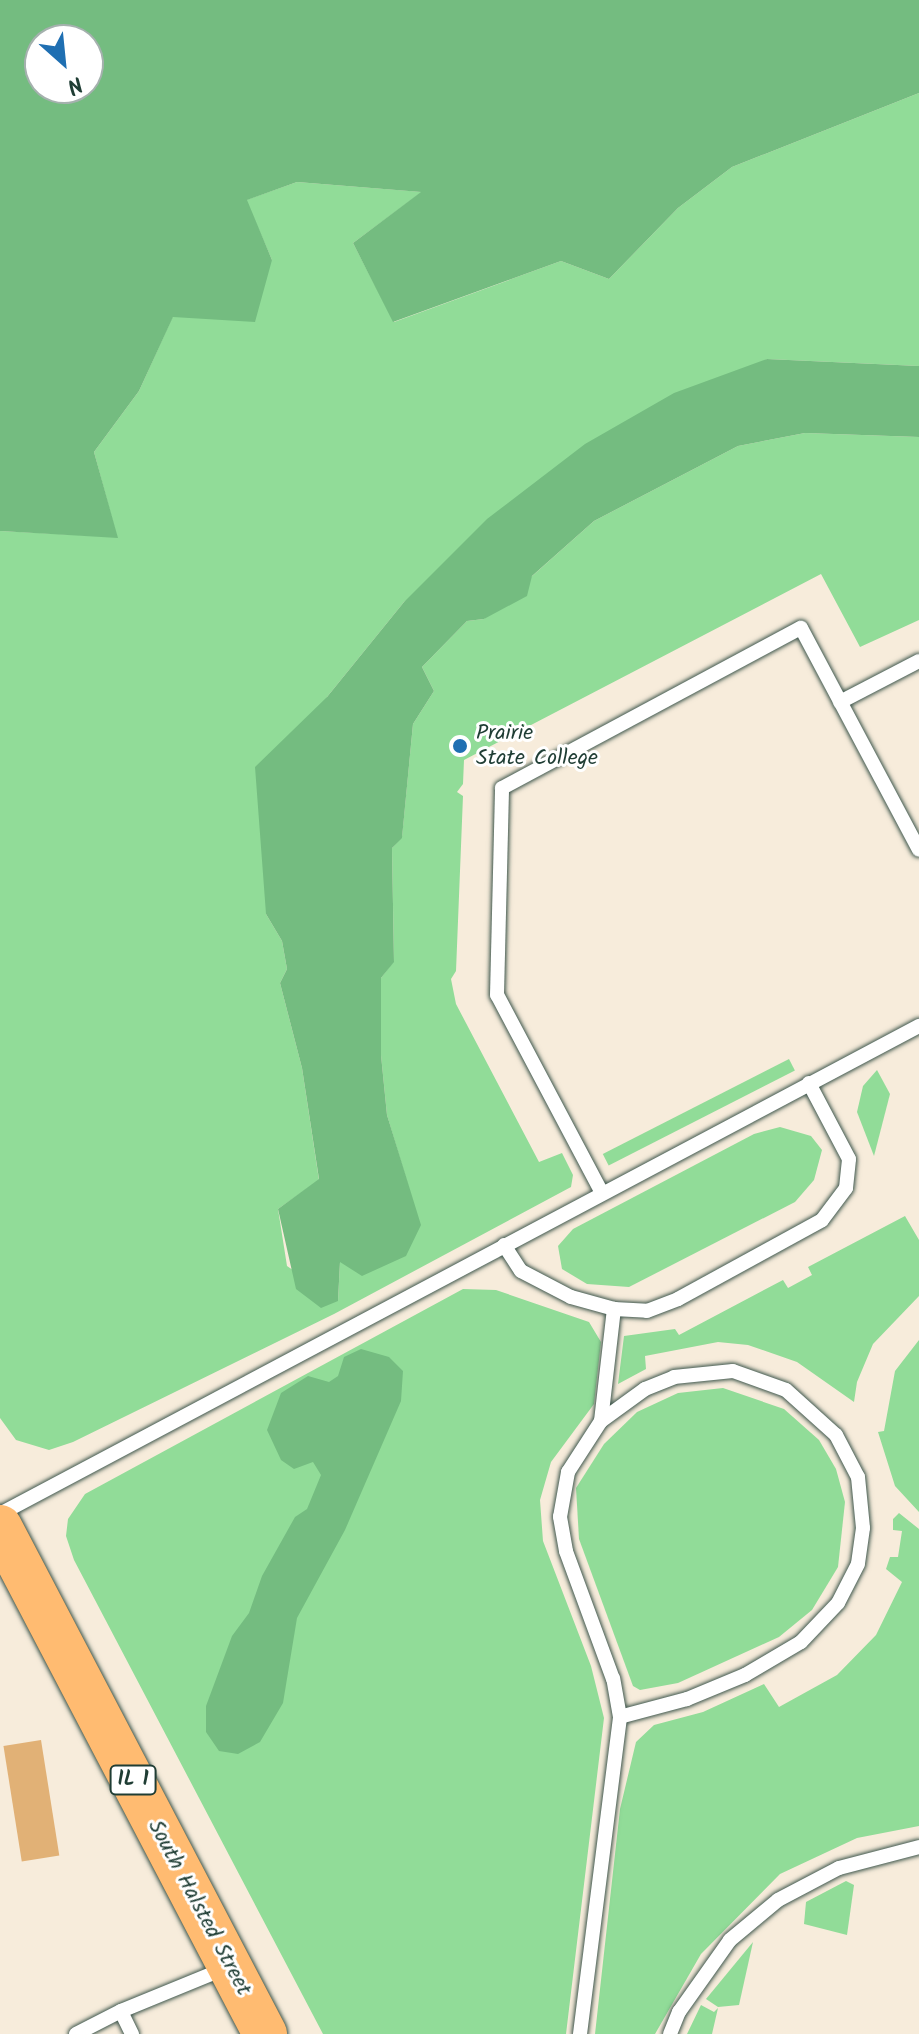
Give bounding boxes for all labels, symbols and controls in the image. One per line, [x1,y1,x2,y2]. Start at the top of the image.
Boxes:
north arrow [24,24,104,104]
text: N [60,65,88,103]
place label: Prairie State College [476,720,598,772]
marker: Prairie State College [451,737,469,755]
road number: IL 1 [109,1764,157,1796]
street label: South Halsted Street [142,1816,256,2000]

